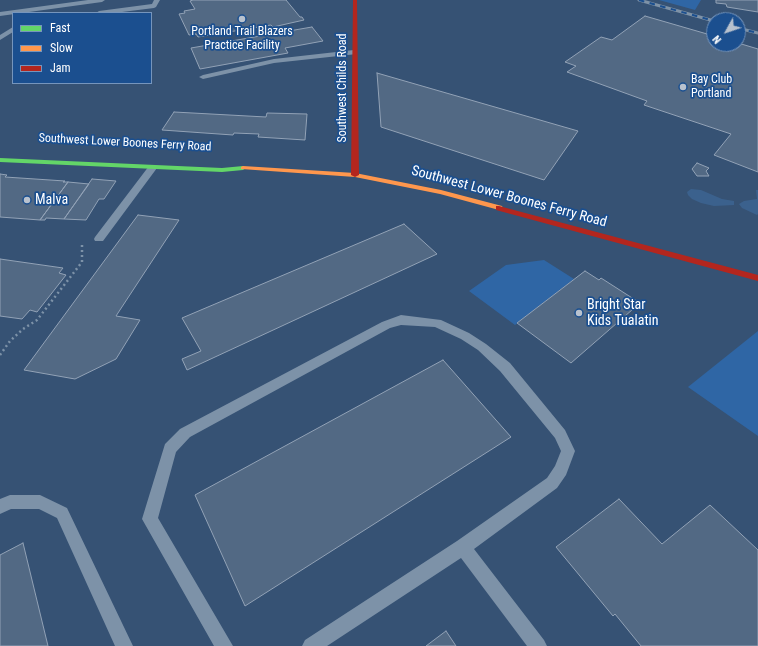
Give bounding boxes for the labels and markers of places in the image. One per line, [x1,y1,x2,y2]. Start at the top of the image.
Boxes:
marker: Portland Trail Blazers Practice Facility [237,14,247,24]
place label: Portland Trail Blazers Practice Facility [191,25,293,53]
place label: Bay Club Portland [691,73,732,101]
marker: Bay Club Portland [678,82,688,92]
place label: Malva [35,192,68,208]
marker: Malva [22,195,32,205]
place label: Bright Star Kids Tualatin [587,297,659,330]
marker: Bright Star Kids Tualatin [574,308,584,318]

